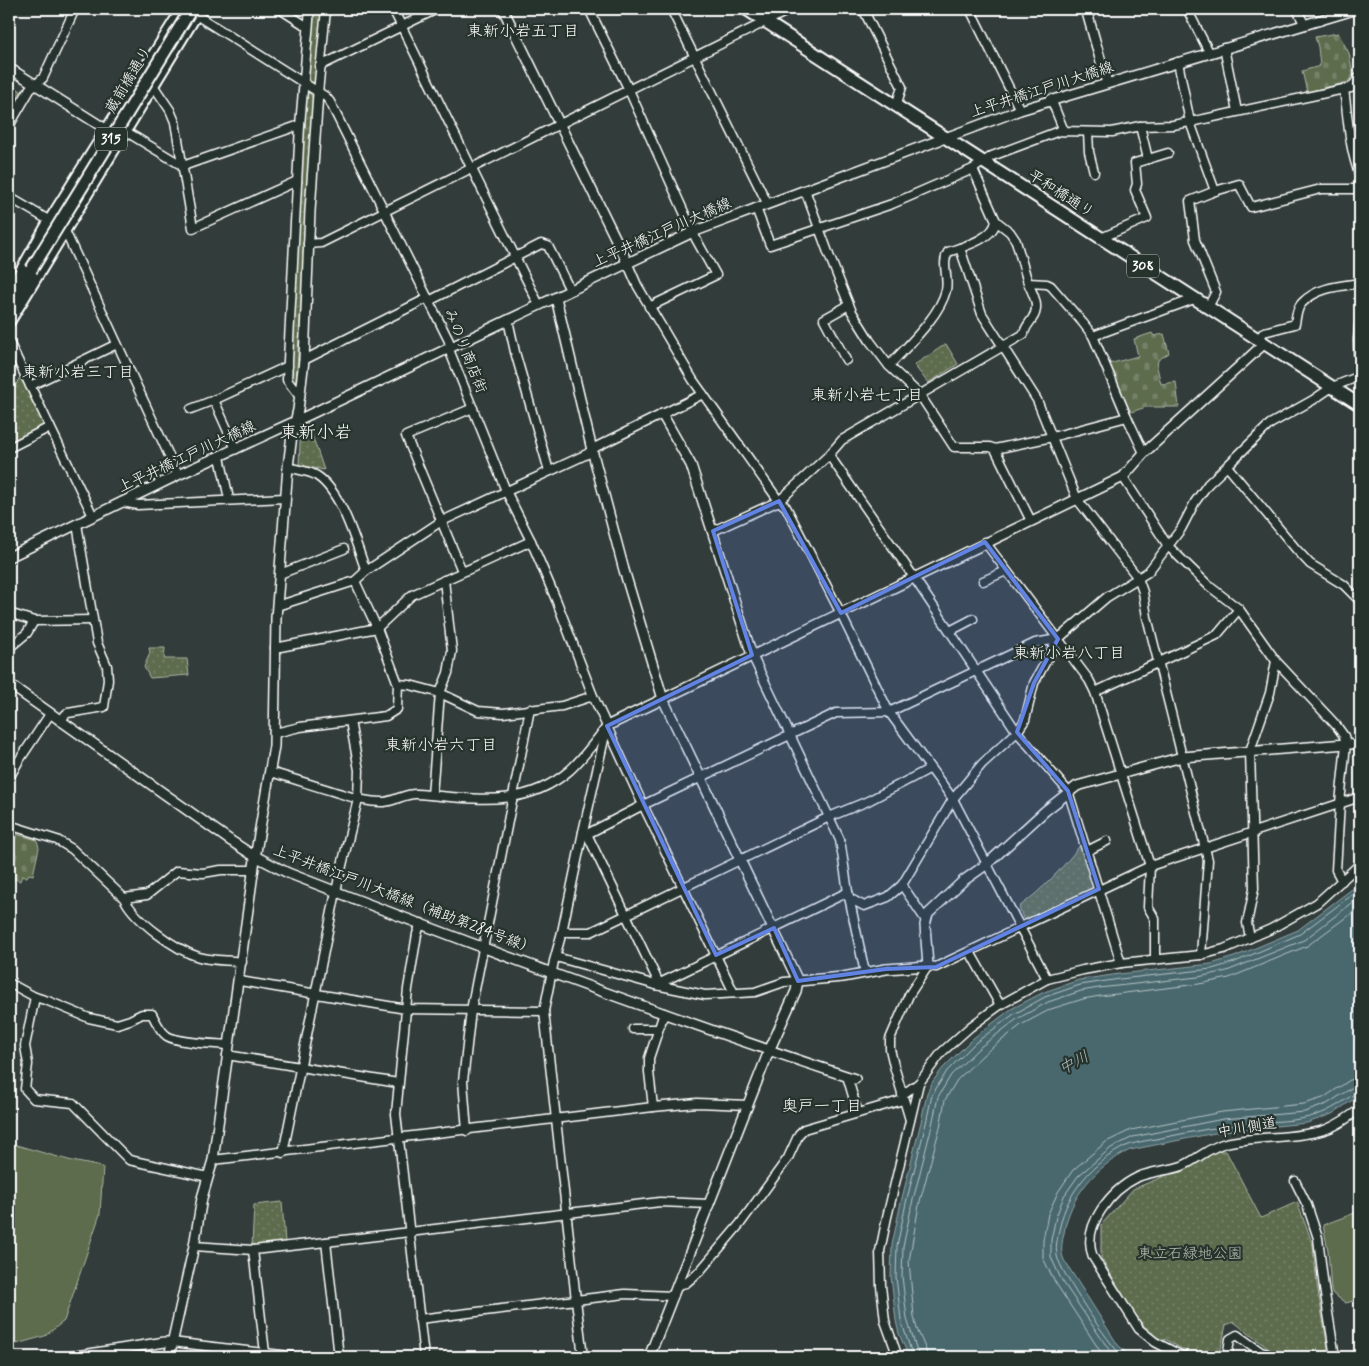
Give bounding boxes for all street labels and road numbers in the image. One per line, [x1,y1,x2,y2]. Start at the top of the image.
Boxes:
street label: 蔵前橋通り [101,43,157,117]
street label: 上平井橋江戸川大橋線 [968,57,1116,123]
road number: 315 [95,128,127,150]
street label: 平和橋通り [1024,165,1098,223]
street label: 上平井橋江戸川大橋線 [589,193,735,273]
road number: 308 [1127,255,1159,278]
street label: みのり商店街 [439,306,491,396]
street label: 上平井橋江戸川大橋線 [115,416,259,498]
street label: 上平井橋江戸川大橋線（補助第284号線） [270,841,538,959]
street label: 中川側道 [1216,1113,1278,1143]

